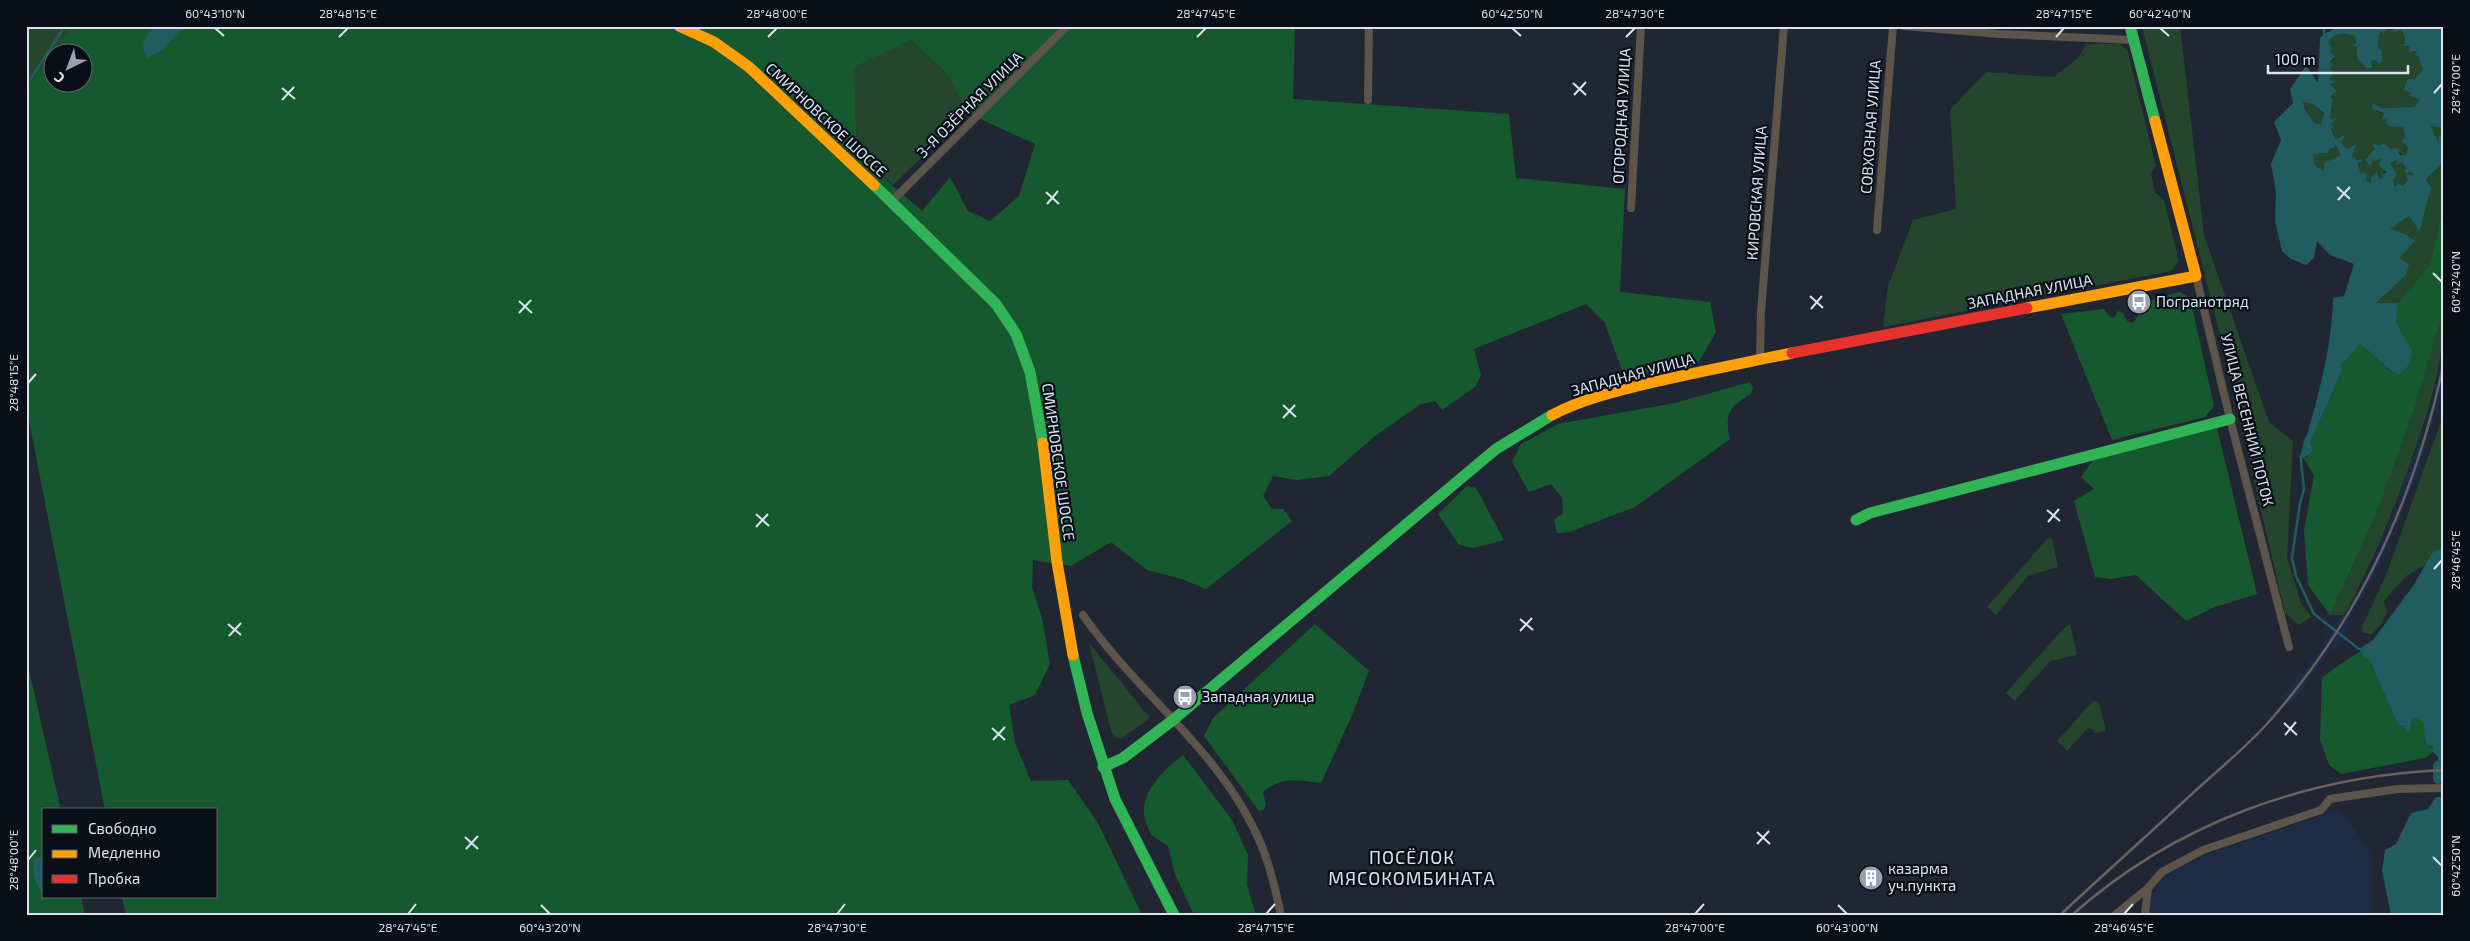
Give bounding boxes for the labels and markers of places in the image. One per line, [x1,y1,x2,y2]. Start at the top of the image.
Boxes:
bus stop icon: Погранотряд [2126,289,2152,315]
place label: Погранотряд [2156,292,2249,310]
bus stop icon: Западная улица [1172,684,1198,710]
place label: Западная улица [1202,687,1315,706]
place label: казарма уч.пункта [1888,859,1956,895]
building icon: казарма уч.пункта [1858,865,1884,891]

